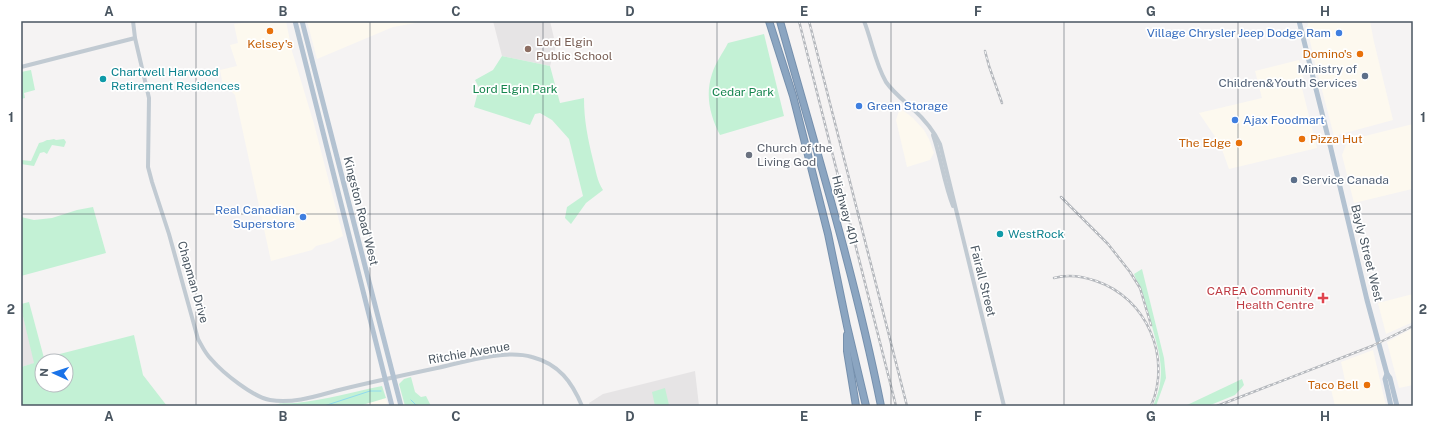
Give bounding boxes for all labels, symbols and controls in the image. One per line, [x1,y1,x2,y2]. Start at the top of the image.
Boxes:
text: A [104,4,114,19]
text: B [279,4,288,19]
text: C [451,4,461,19]
text: D [625,4,635,19]
text: E [800,4,808,19]
text: F [974,4,982,19]
text: G [1146,4,1156,19]
text: H [1320,4,1330,19]
marker: Kelsey's [265,26,275,36]
place label: Village Chrysler Jeep Dodge Ram [1147,26,1331,40]
marker: Village Chrysler Jeep Dodge Ram [1334,28,1344,38]
place label: Lord Elgin Public School [536,35,613,63]
place label: Kelsey's [247,37,293,51]
marker: Lord Elgin Public School [523,44,533,54]
place label: Domino's [1302,47,1352,61]
marker: Domino's [1355,49,1365,59]
place label: Ministry of Children&Youth Services [1219,62,1357,90]
place label: Chartwell Harwood Retirement Residences [111,65,240,93]
marker: Ministry of Children&Youth Services [1360,71,1370,81]
marker: Chartwell Harwood Retirement Residences [98,74,108,84]
park label: Lord Elgin Park [472,82,558,96]
park label: Cedar Park [712,85,774,99]
place label: Green Storage [867,99,948,113]
marker: Green Storage [854,101,864,111]
text: 1 [8,110,14,125]
text: 1 [1420,110,1426,125]
place label: Ajax Foodmart [1243,113,1325,127]
marker: Ajax Foodmart [1230,115,1240,125]
place label: Pizza Hut [1310,132,1363,146]
marker: Pizza Hut [1297,134,1307,144]
place label: The Edge [1179,136,1231,150]
marker: The Edge [1234,138,1244,148]
place label: Church of the Living God [757,141,833,169]
marker: Church of the Living God [744,150,754,160]
street label: Kingston Road West [341,155,381,267]
place label: Service Canada [1302,173,1389,187]
street label: Highway 401 [829,174,861,246]
marker: Service Canada [1289,175,1299,185]
place label: Real Canadian Superstore [215,203,295,231]
street label: Bayly Street West [1348,203,1386,303]
marker: Real Canadian Superstore [298,212,308,222]
place label: WestRock [1008,227,1064,241]
marker: WestRock [995,229,1005,239]
street label: Chapman Drive [175,239,211,325]
street label: Fairall Street [967,244,999,318]
place label: CAREA Community Health Centre [1207,284,1315,312]
marker: CAREA Community Health Centre [1317,292,1329,304]
text: 2 [7,302,15,317]
text: 2 [1419,302,1427,317]
street label: Ritchie Avenue [427,339,511,367]
north arrow [34,353,74,393]
text: N [38,368,50,377]
place label: Taco Bell [1308,378,1359,392]
marker: Taco Bell [1362,380,1372,390]
text: A [104,409,114,424]
text: B [279,409,288,424]
text: C [451,409,461,424]
text: D [625,409,635,424]
text: E [800,409,808,424]
text: F [974,409,982,424]
text: G [1146,409,1156,424]
text: H [1320,409,1330,424]

